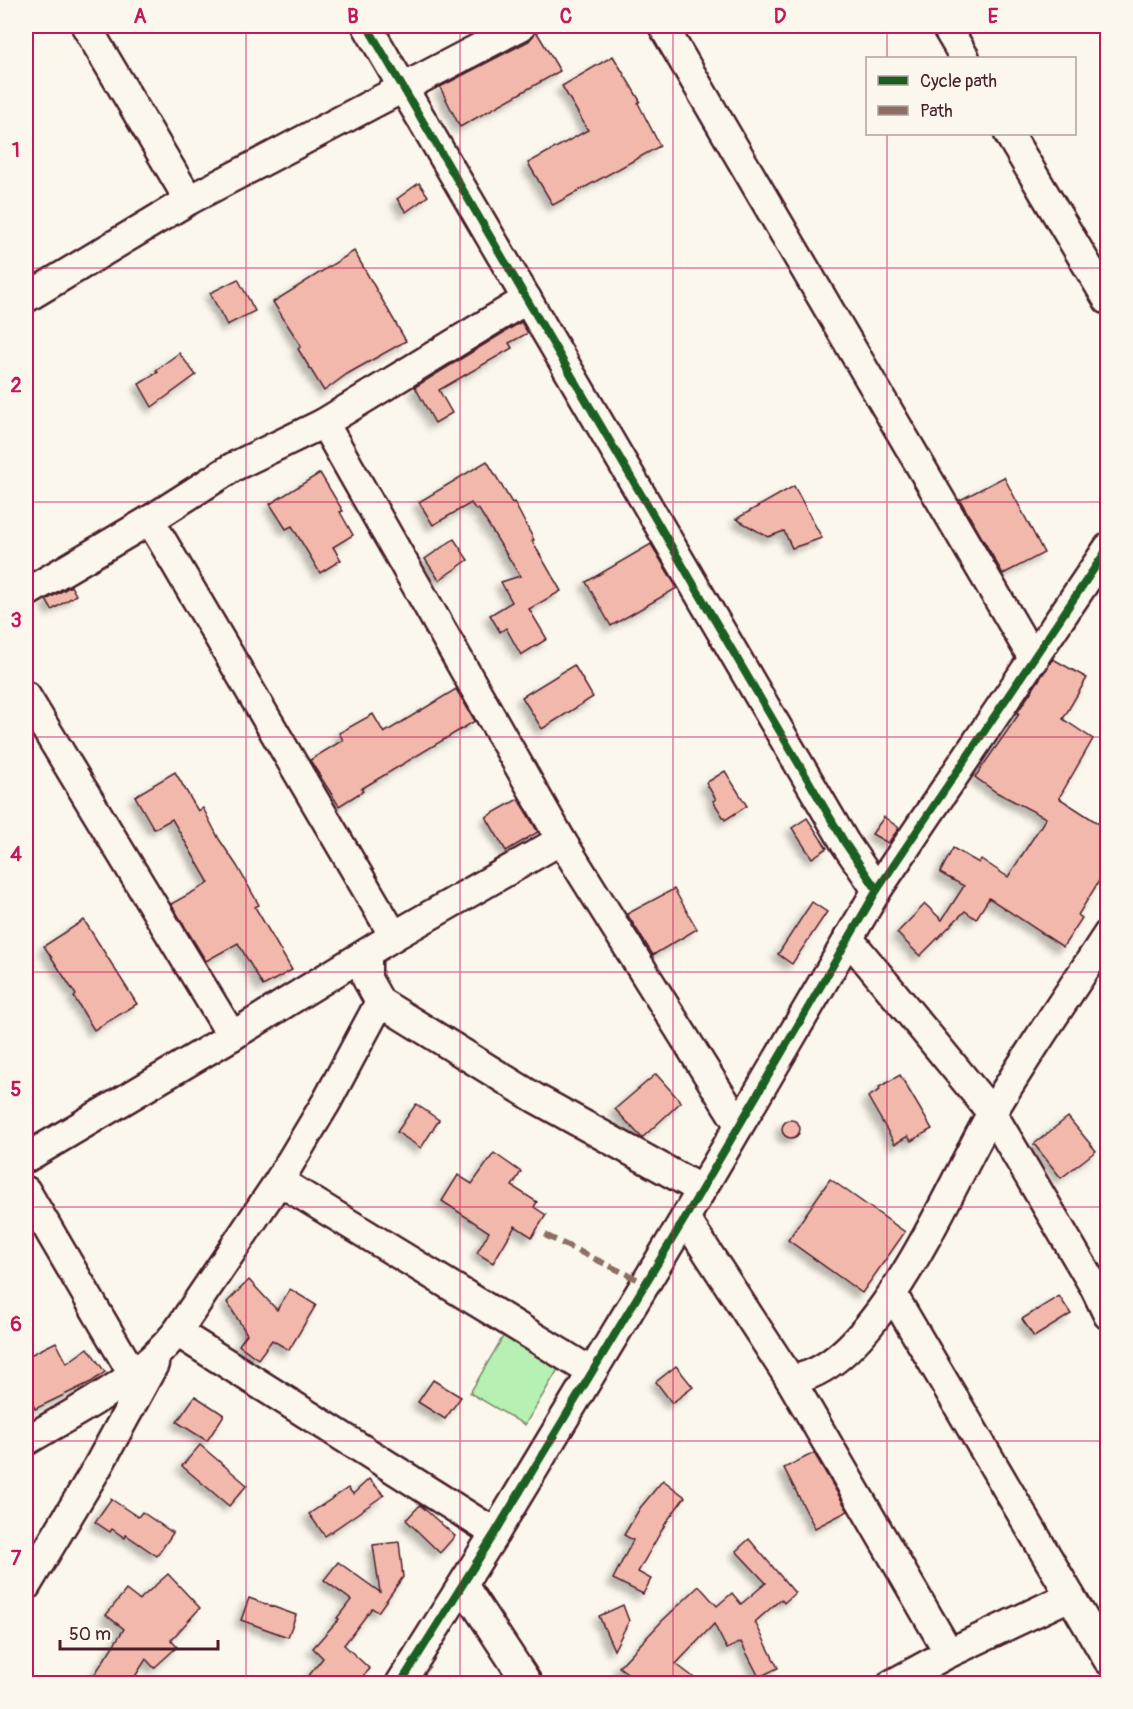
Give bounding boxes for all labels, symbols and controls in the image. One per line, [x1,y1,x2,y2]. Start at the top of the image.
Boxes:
text: A [134,4,147,29]
text: B [347,4,359,29]
text: C [560,4,572,29]
text: D [774,4,787,29]
text: E [988,4,999,29]
legend [866,57,1076,135]
text: Cycle path [920,70,997,93]
text: Path [920,100,953,123]
text: 1 [12,138,20,163]
text: 2 [10,373,22,398]
text: 3 [10,608,22,633]
text: 4 [10,842,22,867]
text: 5 [11,1077,22,1102]
text: 6 [10,1312,22,1337]
text: 7 [11,1546,22,1571]
scale bar [60,1613,218,1651]
text: 50 m [69,1623,111,1646]

